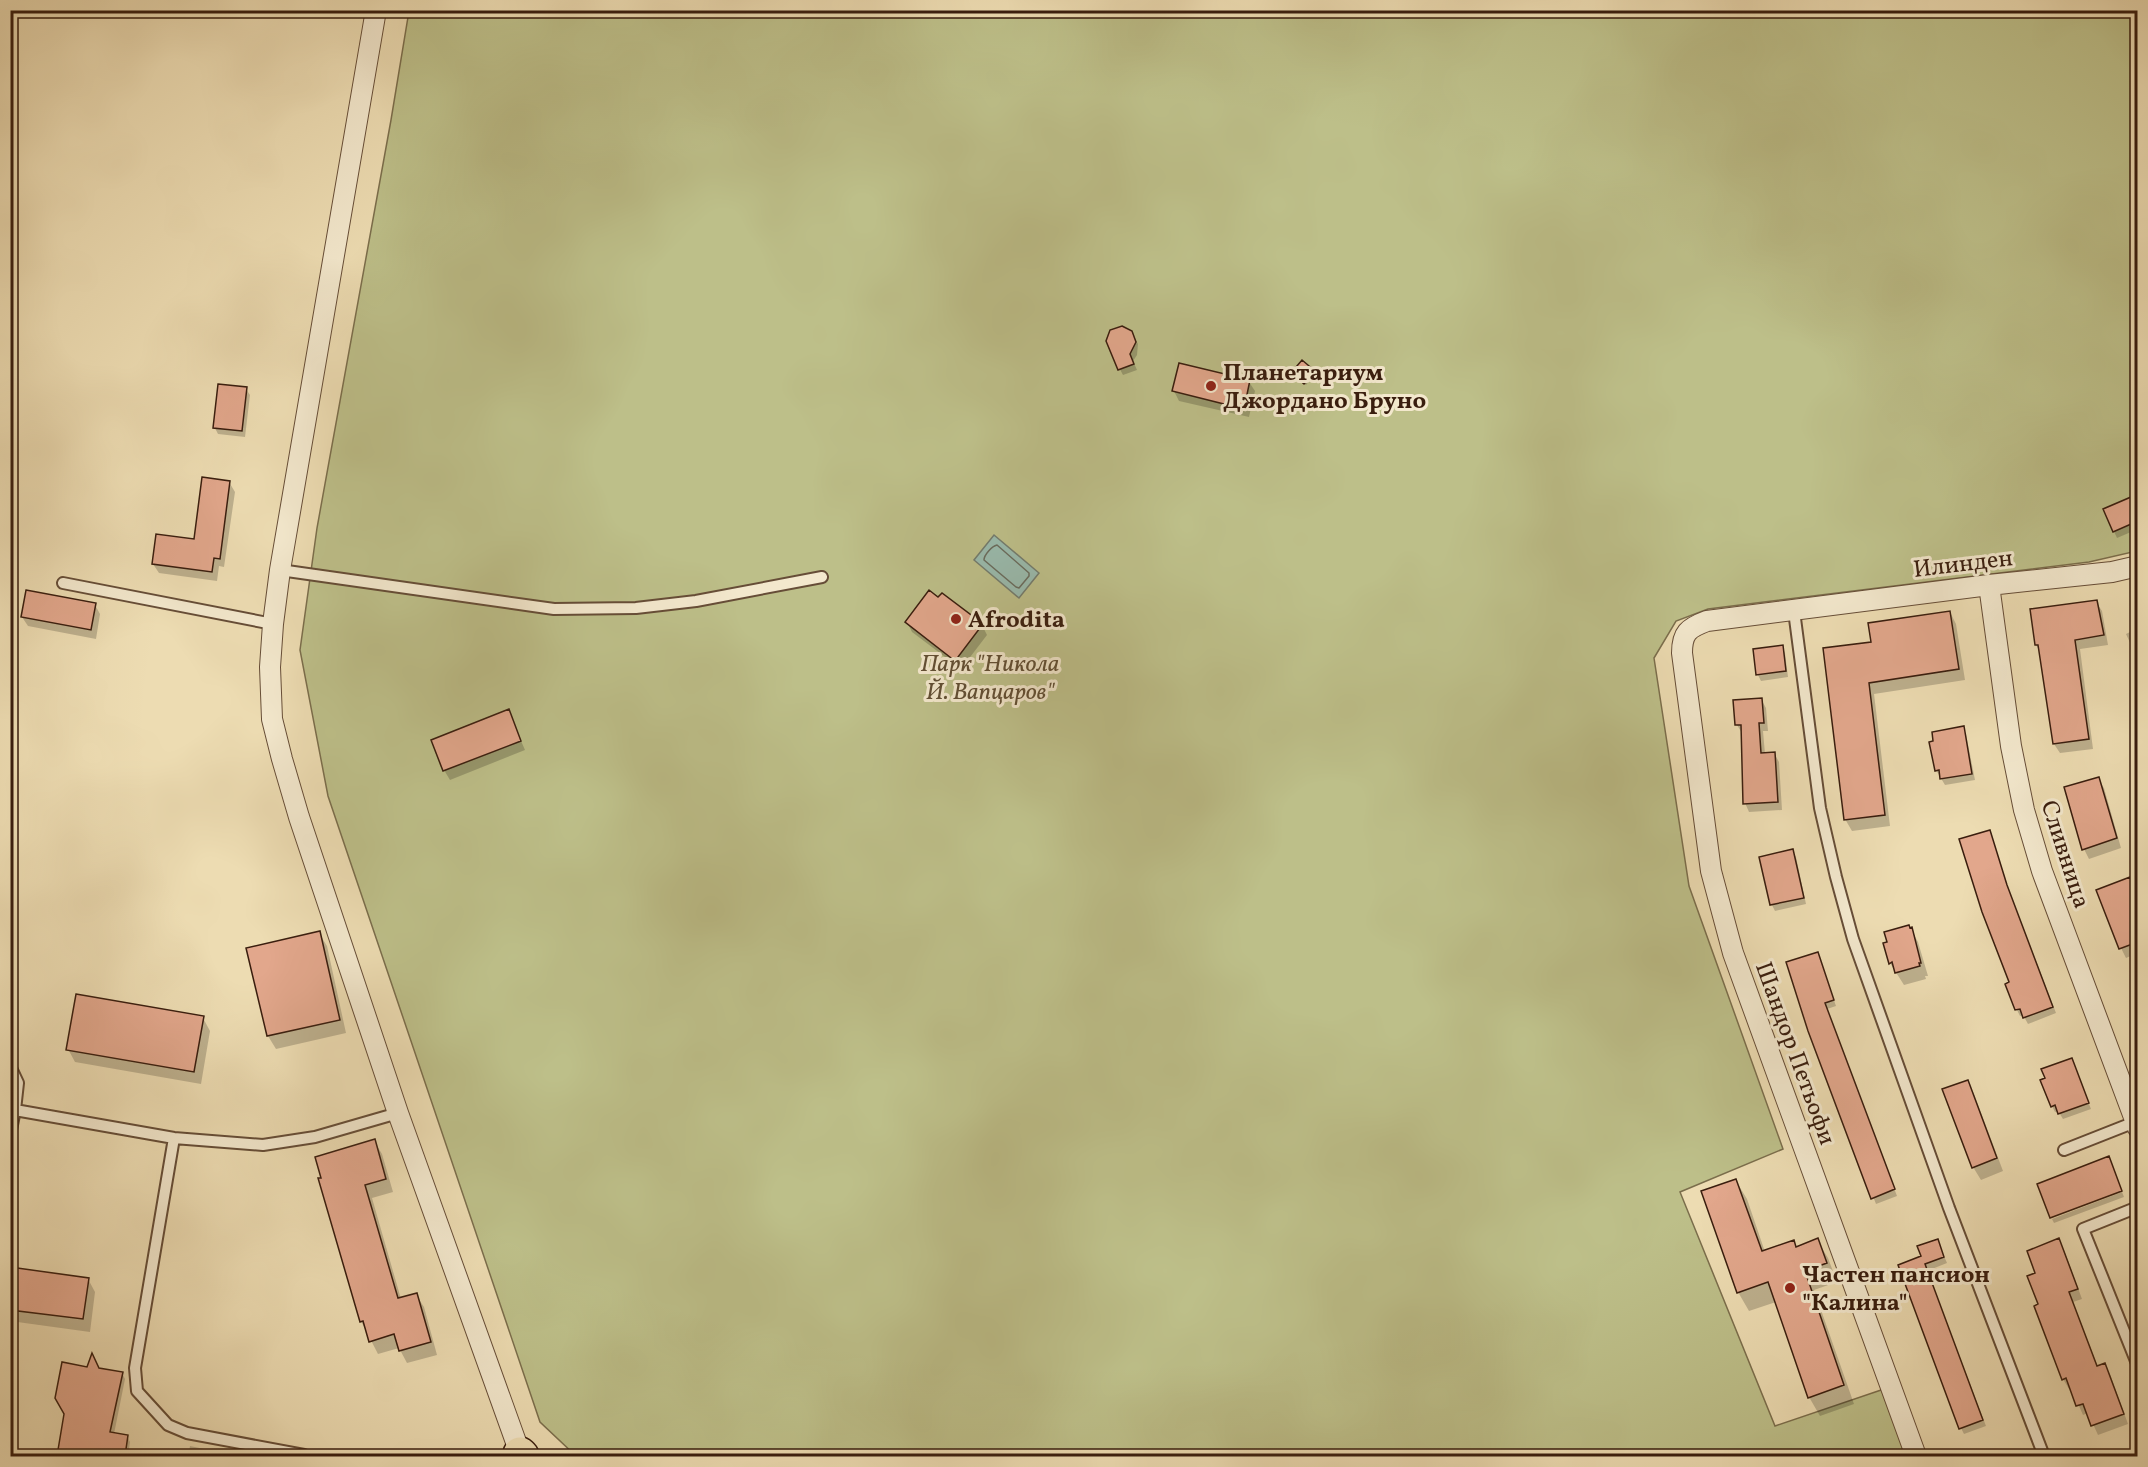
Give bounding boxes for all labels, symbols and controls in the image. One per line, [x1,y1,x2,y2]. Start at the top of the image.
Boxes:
place label: Планетариум Джордано Бруно [1223,357,1426,419]
marker: Планетариум Джордано Бруно [1204,379,1218,393]
street label: Илинден [1912,542,2015,588]
place label: Afrodita [968,604,1065,638]
marker: Afrodita [949,612,963,626]
park label: Парк "Никола Й. Вапцаров" [921,648,1059,710]
street label: Сливница [2031,796,2098,913]
street label: Шандор Петьофи [1745,957,1843,1150]
place label: Частен пансион "Калина" [1802,1259,1990,1321]
marker: Частен пансион "Калина" [1783,1281,1797,1295]

